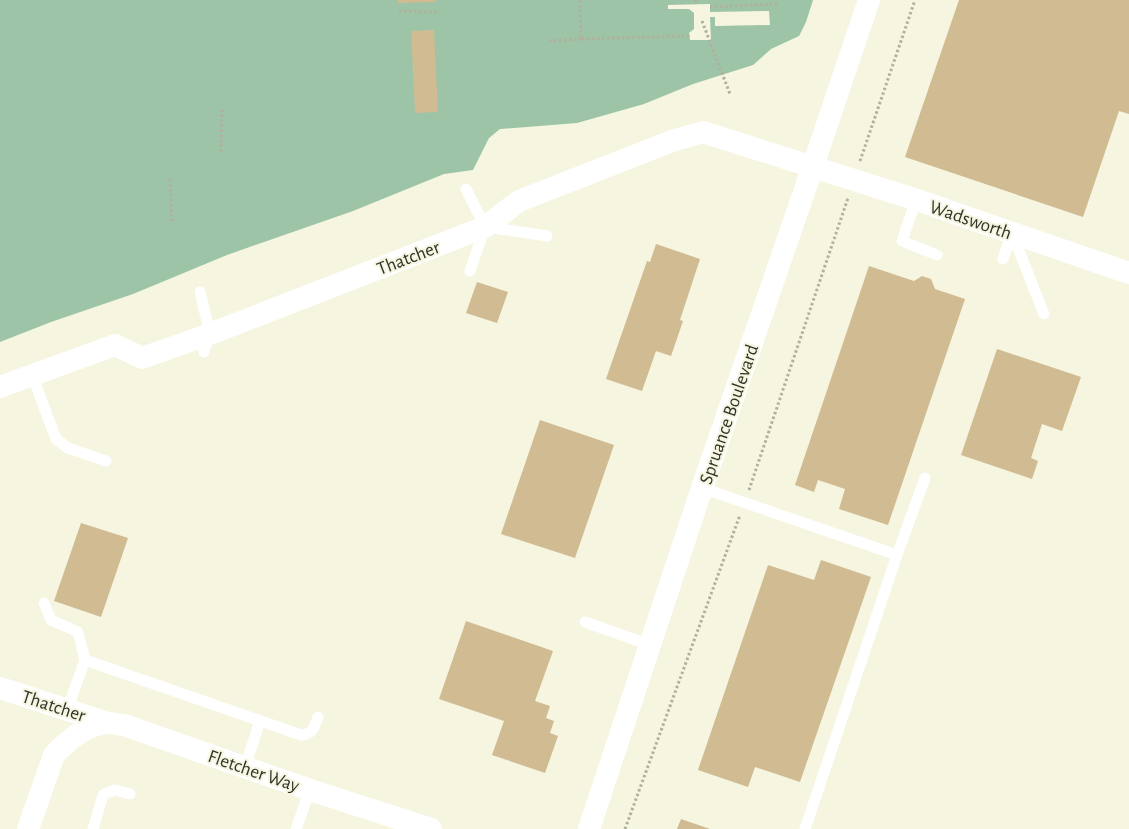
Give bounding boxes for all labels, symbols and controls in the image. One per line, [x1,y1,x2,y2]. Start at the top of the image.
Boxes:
street label: Wadsworth [927,198,1014,243]
street label: Thatcher [374,238,443,279]
street label: Spruance Boulevard [697,342,762,487]
street label: Thatcher [19,687,88,726]
street label: Fletcher Way [205,747,302,796]

